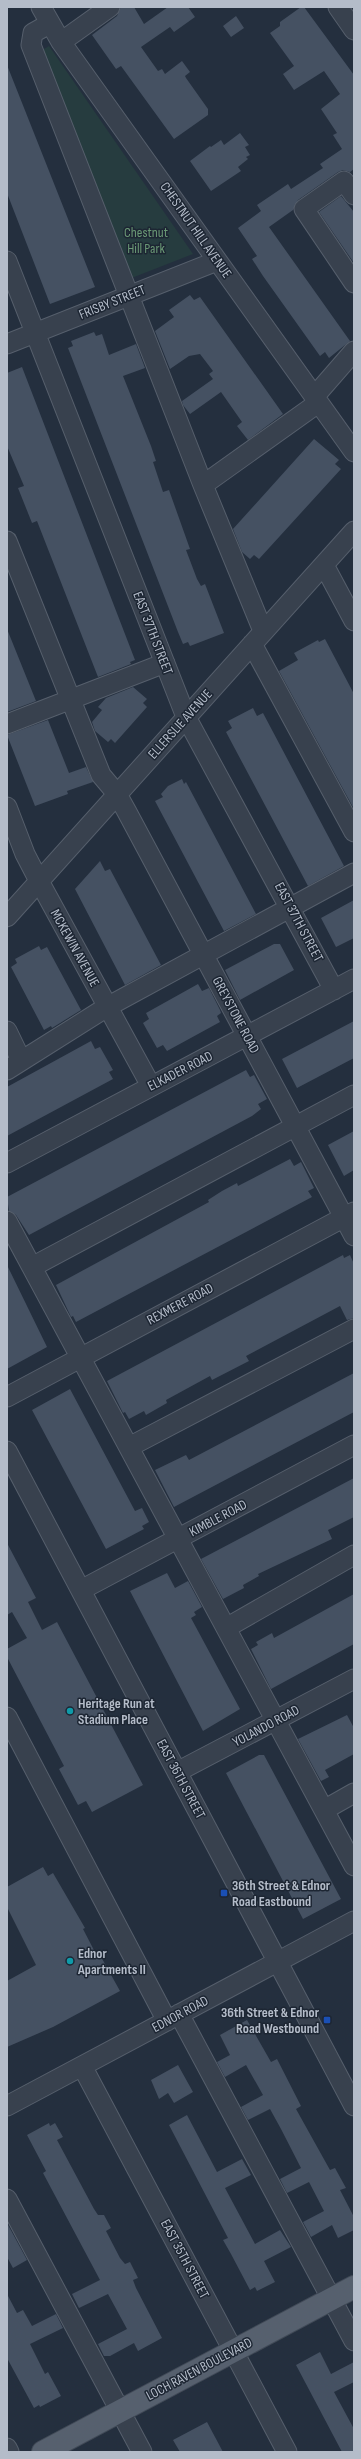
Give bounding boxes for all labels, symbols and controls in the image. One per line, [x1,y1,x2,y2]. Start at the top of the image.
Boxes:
street label: CHESTNUT HILL AVENUE [157,179,236,281]
park label: Chestnut Hill Park [124,224,168,257]
street label: FRISBY STREET [76,281,148,323]
street label: EAST 37TH STREET [129,589,177,677]
street label: ELLERSLIE AVENUE [144,685,216,762]
street label: EAST 37TH STREET [271,879,327,965]
street label: MCKEWIN AVENUE [47,906,103,990]
street label: GREYSTONE ROAD [209,974,263,1056]
street label: ELKADER ROAD [145,1047,215,1095]
street label: REXMERE ROAD [144,1279,216,1329]
street label: KIMBLE ROAD [186,1496,250,1540]
place label: Heritage Run at Stadium Place [78,1695,155,1728]
street label: YOLANDO ROAD [230,1701,302,1751]
marker: Heritage Run at Stadium Place [65,1706,75,1716]
street label: EAST 36TH STREET [153,1736,209,1822]
place label: 36th Street & Ednor Road Eastbound [232,1877,331,1910]
marker: 36th Street & Ednor Road Eastbound [219,1888,229,1898]
place label: Ednor Apartments II [77,1945,146,1978]
marker: Ednor Apartments II [65,1956,75,1966]
street label: EDNOR ROAD [149,1992,211,2036]
place label: 36th Street & Ednor Road Westbound [221,2004,320,2037]
marker: 36th Street & Ednor Road Westbound [322,2015,332,2025]
street label: EAST 35TH STREET [157,2216,213,2302]
street label: LOCH RAVEN BOULEVARD [143,2334,255,2404]

